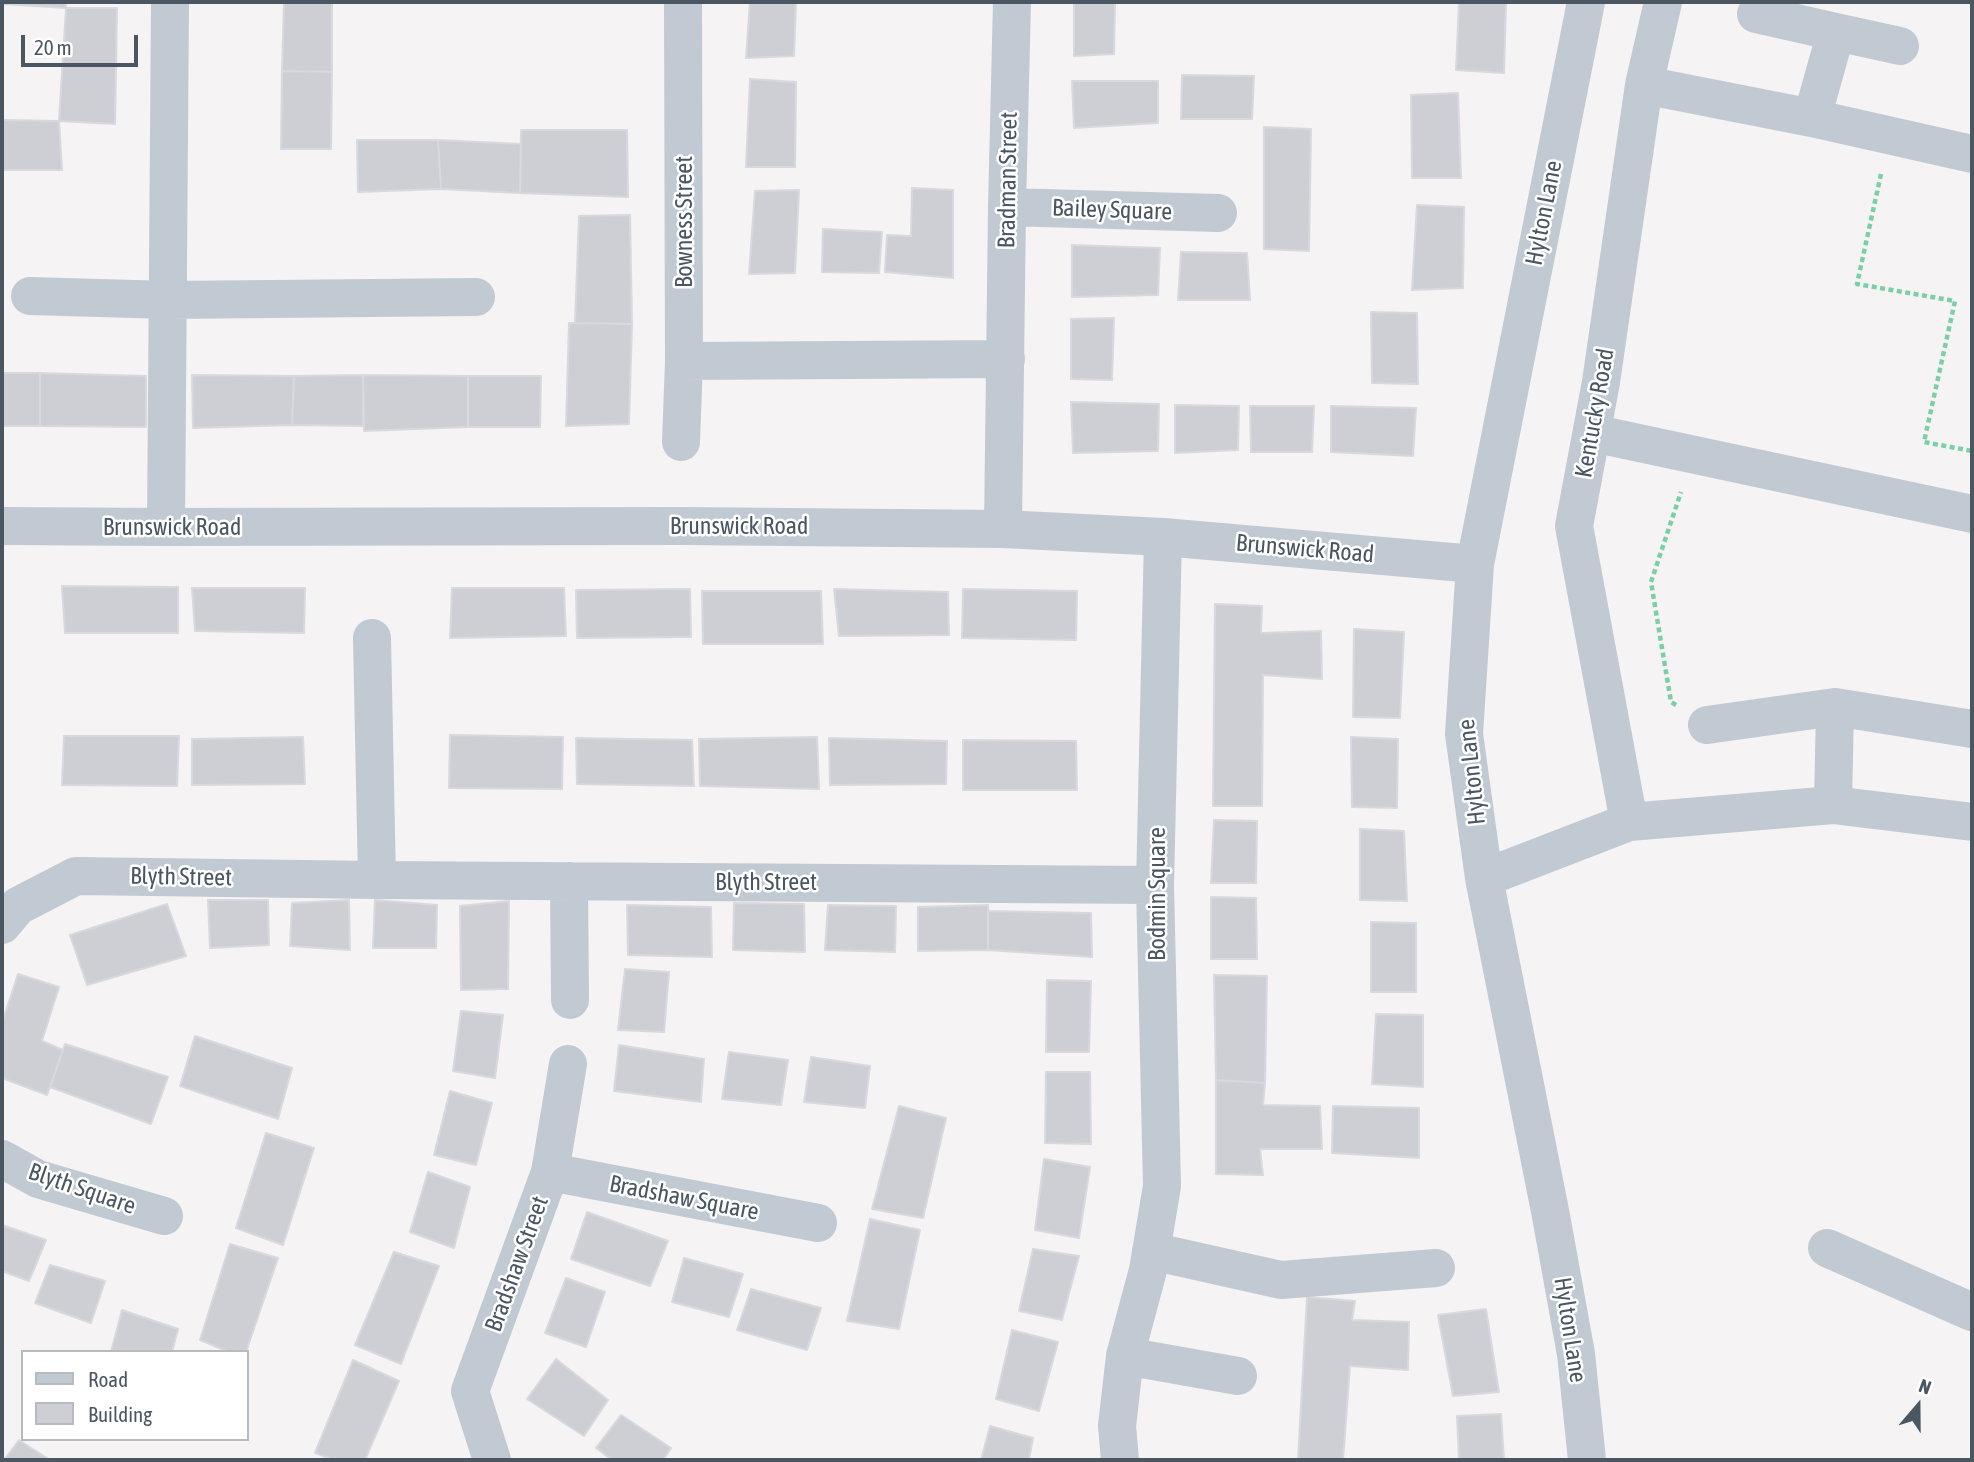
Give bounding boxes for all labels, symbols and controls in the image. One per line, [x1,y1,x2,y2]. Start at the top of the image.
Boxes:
scale bar [24,21,142,65]
text: 20 m [34,35,72,59]
street label: Bradman Street [992,111,1024,249]
street label: Bowness Street [670,156,698,288]
street label: Hylton Lane [1520,158,1568,268]
street label: Bailey Square [1051,194,1173,226]
street label: Kentucky Road [1569,346,1621,480]
street label: Brunswick Road [670,512,808,540]
street label: Brunswick Road [103,513,241,541]
street label: Brunswick Road [1235,529,1375,569]
street label: Hylton Lane [1452,718,1492,826]
street label: Bodmin Square [1143,827,1171,961]
street label: Blyth Street [130,862,232,892]
street label: Blyth Street [715,868,817,896]
street label: Blyth Square [25,1157,139,1221]
street label: Bradshaw Square [607,1169,761,1227]
street label: Bradshaw Street [479,1192,555,1336]
street label: Hylton Lane [1547,1275,1593,1385]
legend [21,1350,248,1441]
text: Road [88,1367,128,1391]
north arrow [1883,1371,1953,1441]
text: N [1916,1374,1934,1399]
text: Building [88,1402,152,1426]

